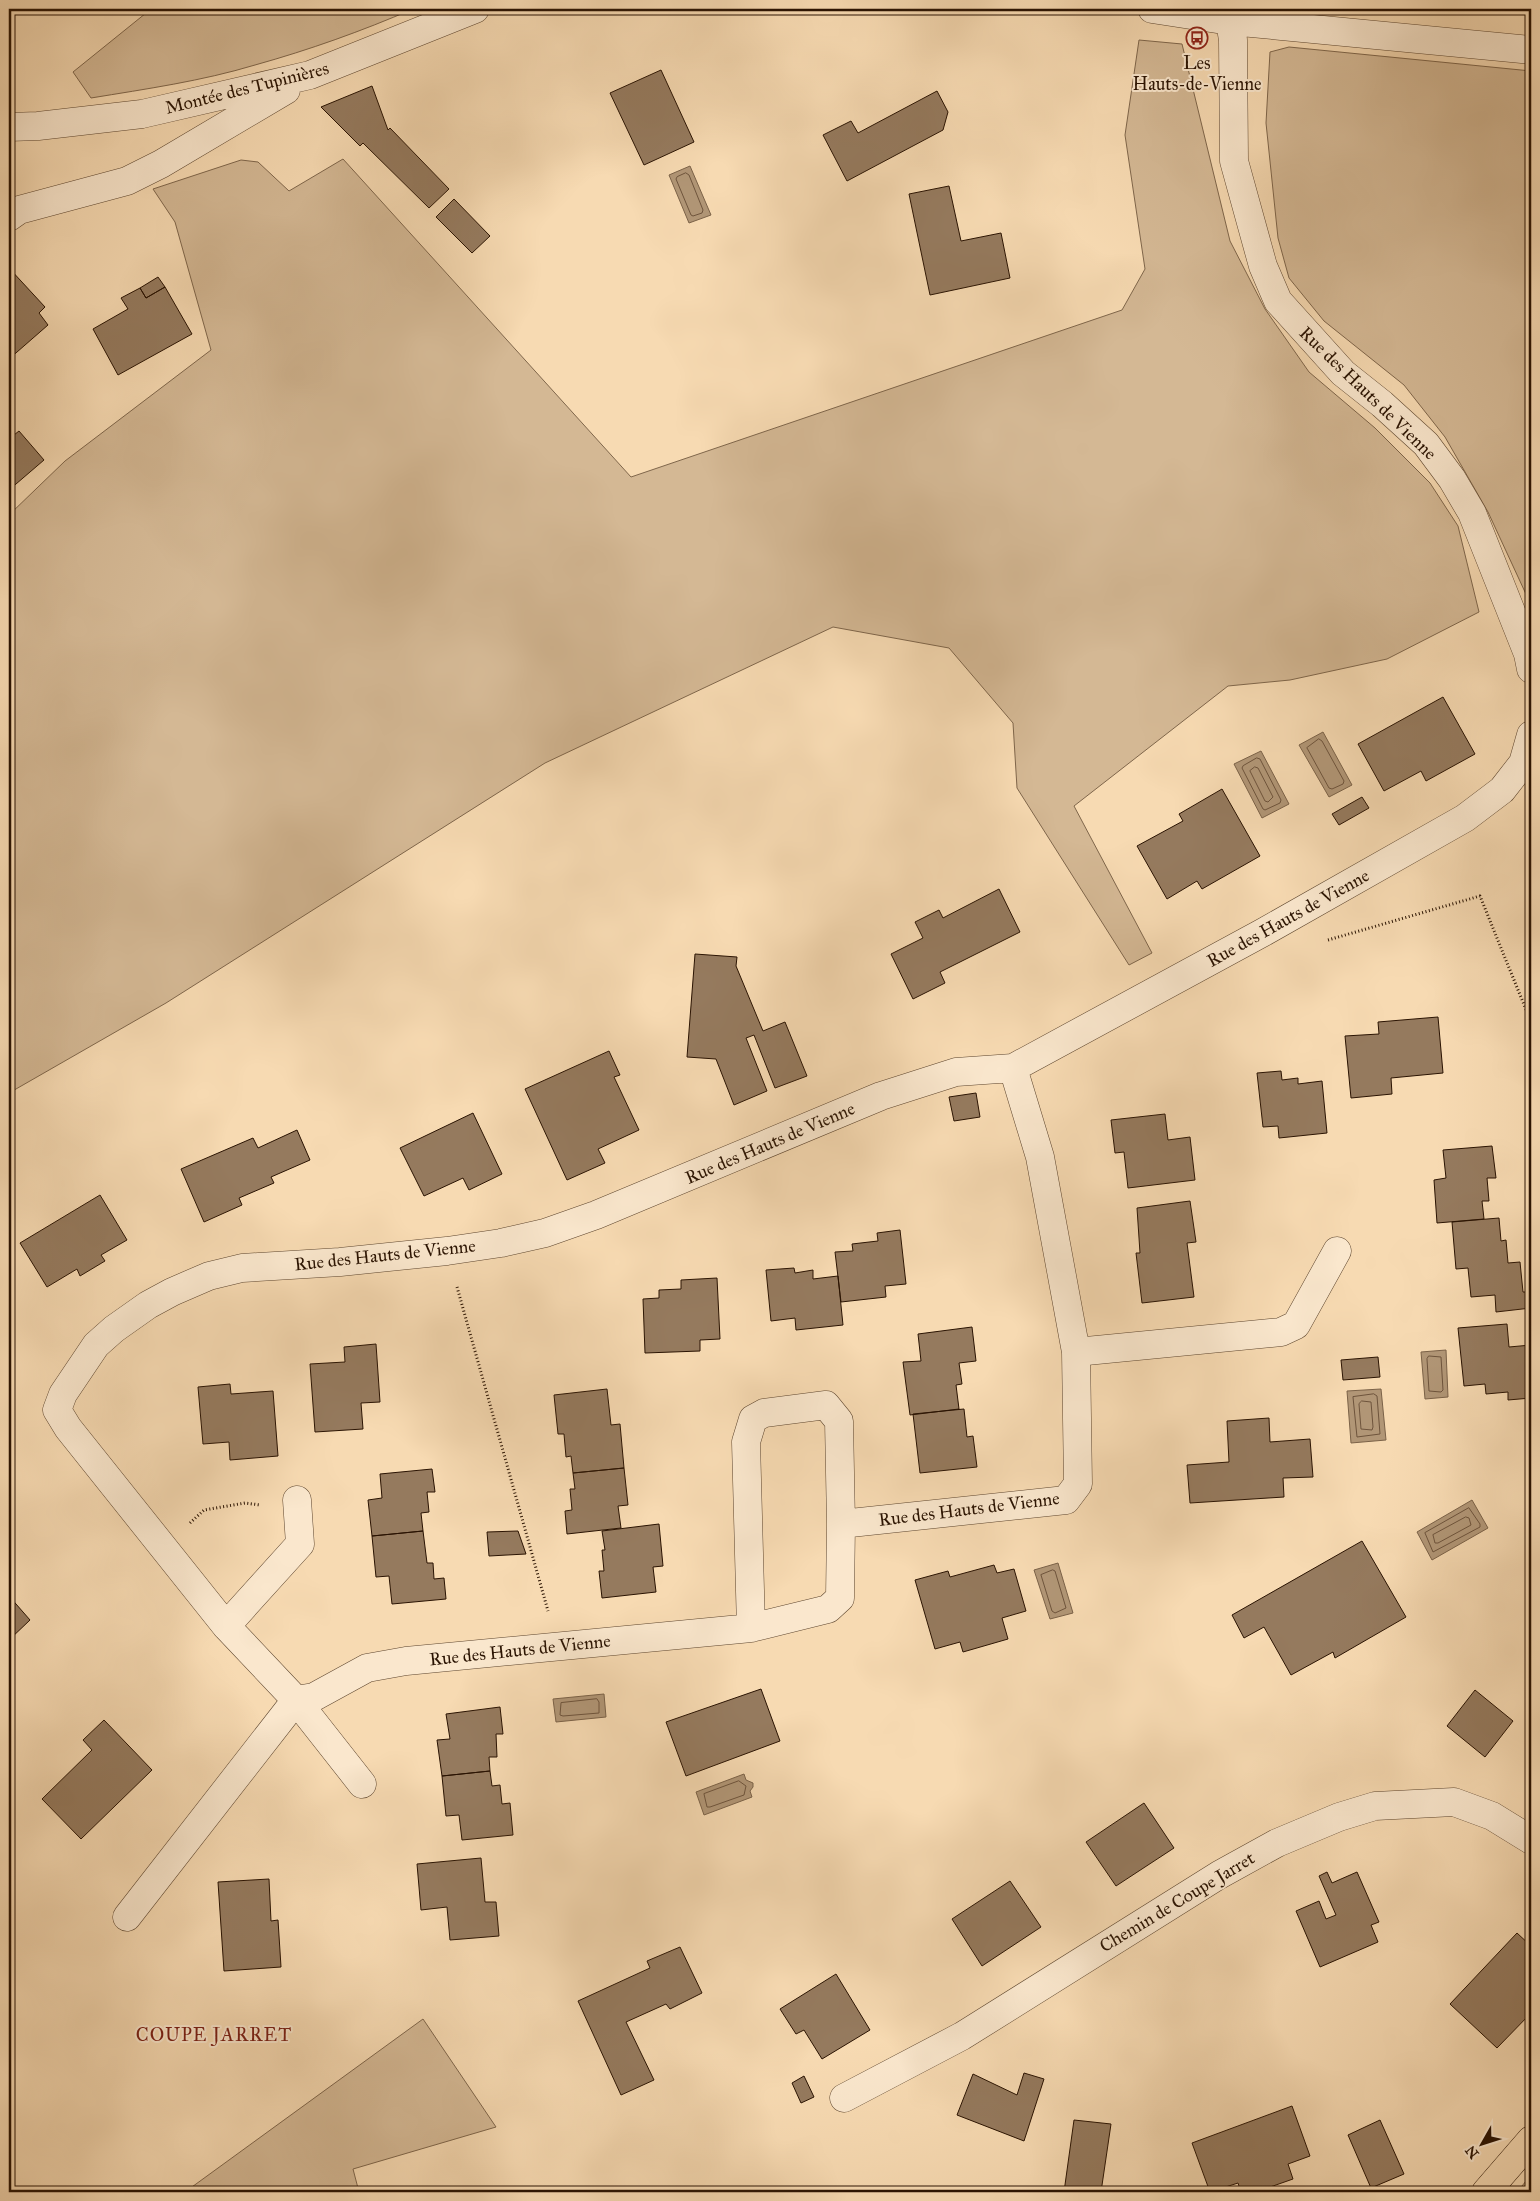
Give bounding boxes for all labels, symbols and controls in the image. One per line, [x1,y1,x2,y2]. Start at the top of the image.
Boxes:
bus stop icon: Les Hauts-de-Vienne [1185,26,1209,50]
place label: Les Hauts-de-Vienne [1133,52,1261,95]
street label: Montée des Tupinières [163,57,331,119]
street label: Rue des Hauts de Vienne [1295,322,1441,464]
street label: Rue des Hauts de Vienne [1203,864,1373,972]
street label: Rue des Hauts de Vienne [682,1097,858,1189]
street label: Rue des Hauts de Vienne [293,1235,477,1275]
street label: Rue des Hauts de Vienne [877,1487,1061,1531]
street label: Rue des Hauts de Vienne [428,1630,612,1670]
street label: Chemin de Coupe Jarret [1095,1847,1260,1958]
district label: COUPE JARRET [136,2023,292,2047]
north arrow [1458,2118,1508,2168]
text: N [1462,2142,1483,2162]

